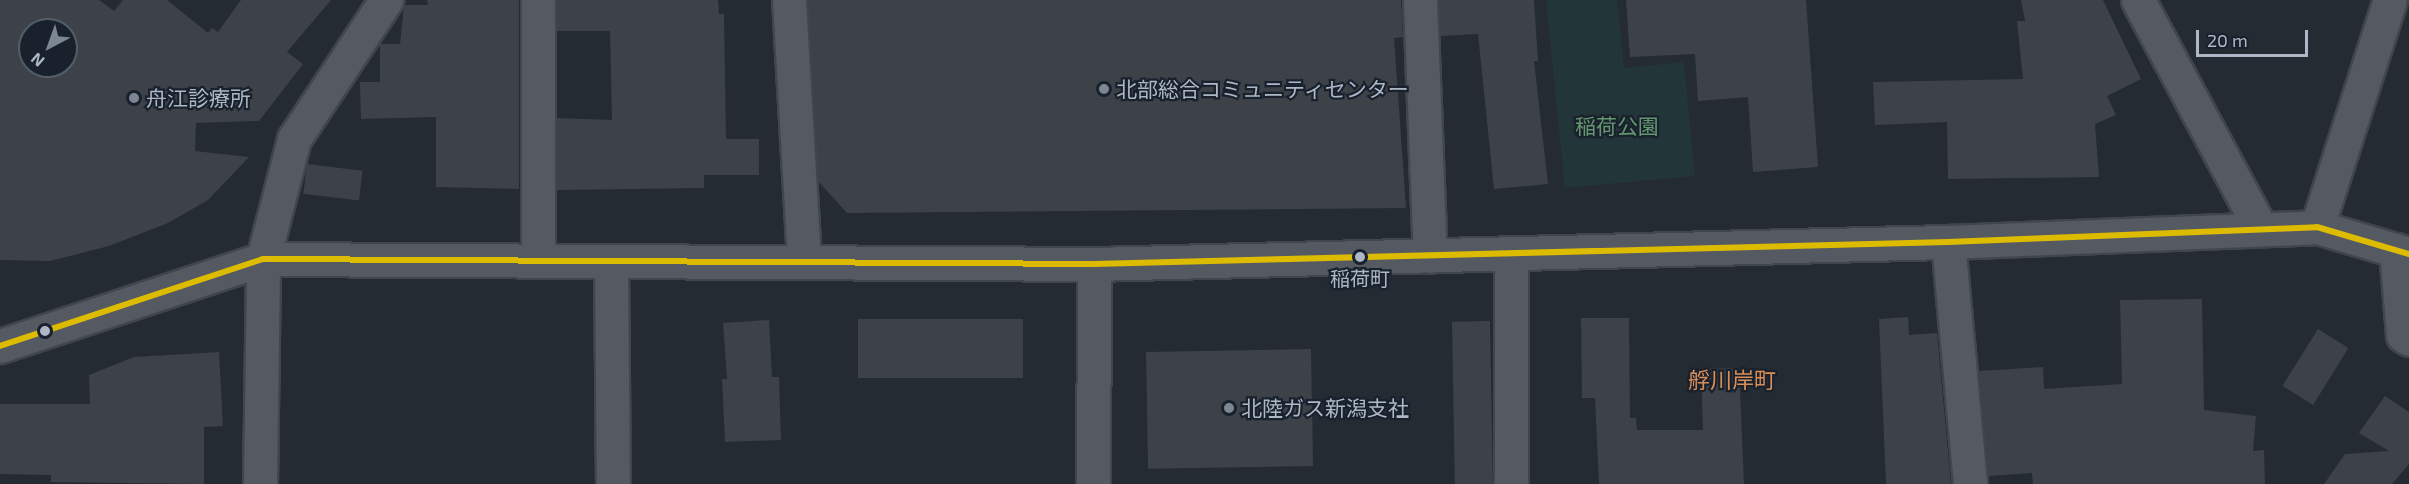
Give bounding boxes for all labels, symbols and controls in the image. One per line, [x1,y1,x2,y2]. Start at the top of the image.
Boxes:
north arrow [18,18,78,78]
scale bar [2199,18,2312,56]
text: 20 m [2207,29,2248,51]
text: N [27,49,48,71]
place label: 北部総合コミュニティセンター [1116,76,1410,102]
marker: 北部総合コミュニティセンター [1097,82,1111,96]
place label: 舟江診療所 [146,85,251,111]
marker: 舟江診療所 [127,91,141,105]
park label: 稲荷公園 [1575,113,1659,139]
marker: 稲荷町 [1354,251,1366,263]
place label: 稲荷町 [1330,266,1390,290]
unlabelled marker [39,325,51,337]
district label: 艀川岸町 [1688,367,1776,393]
place label: 北陸ガス新潟支社 [1241,395,1409,421]
marker: 北陸ガス新潟支社 [1222,401,1236,415]

